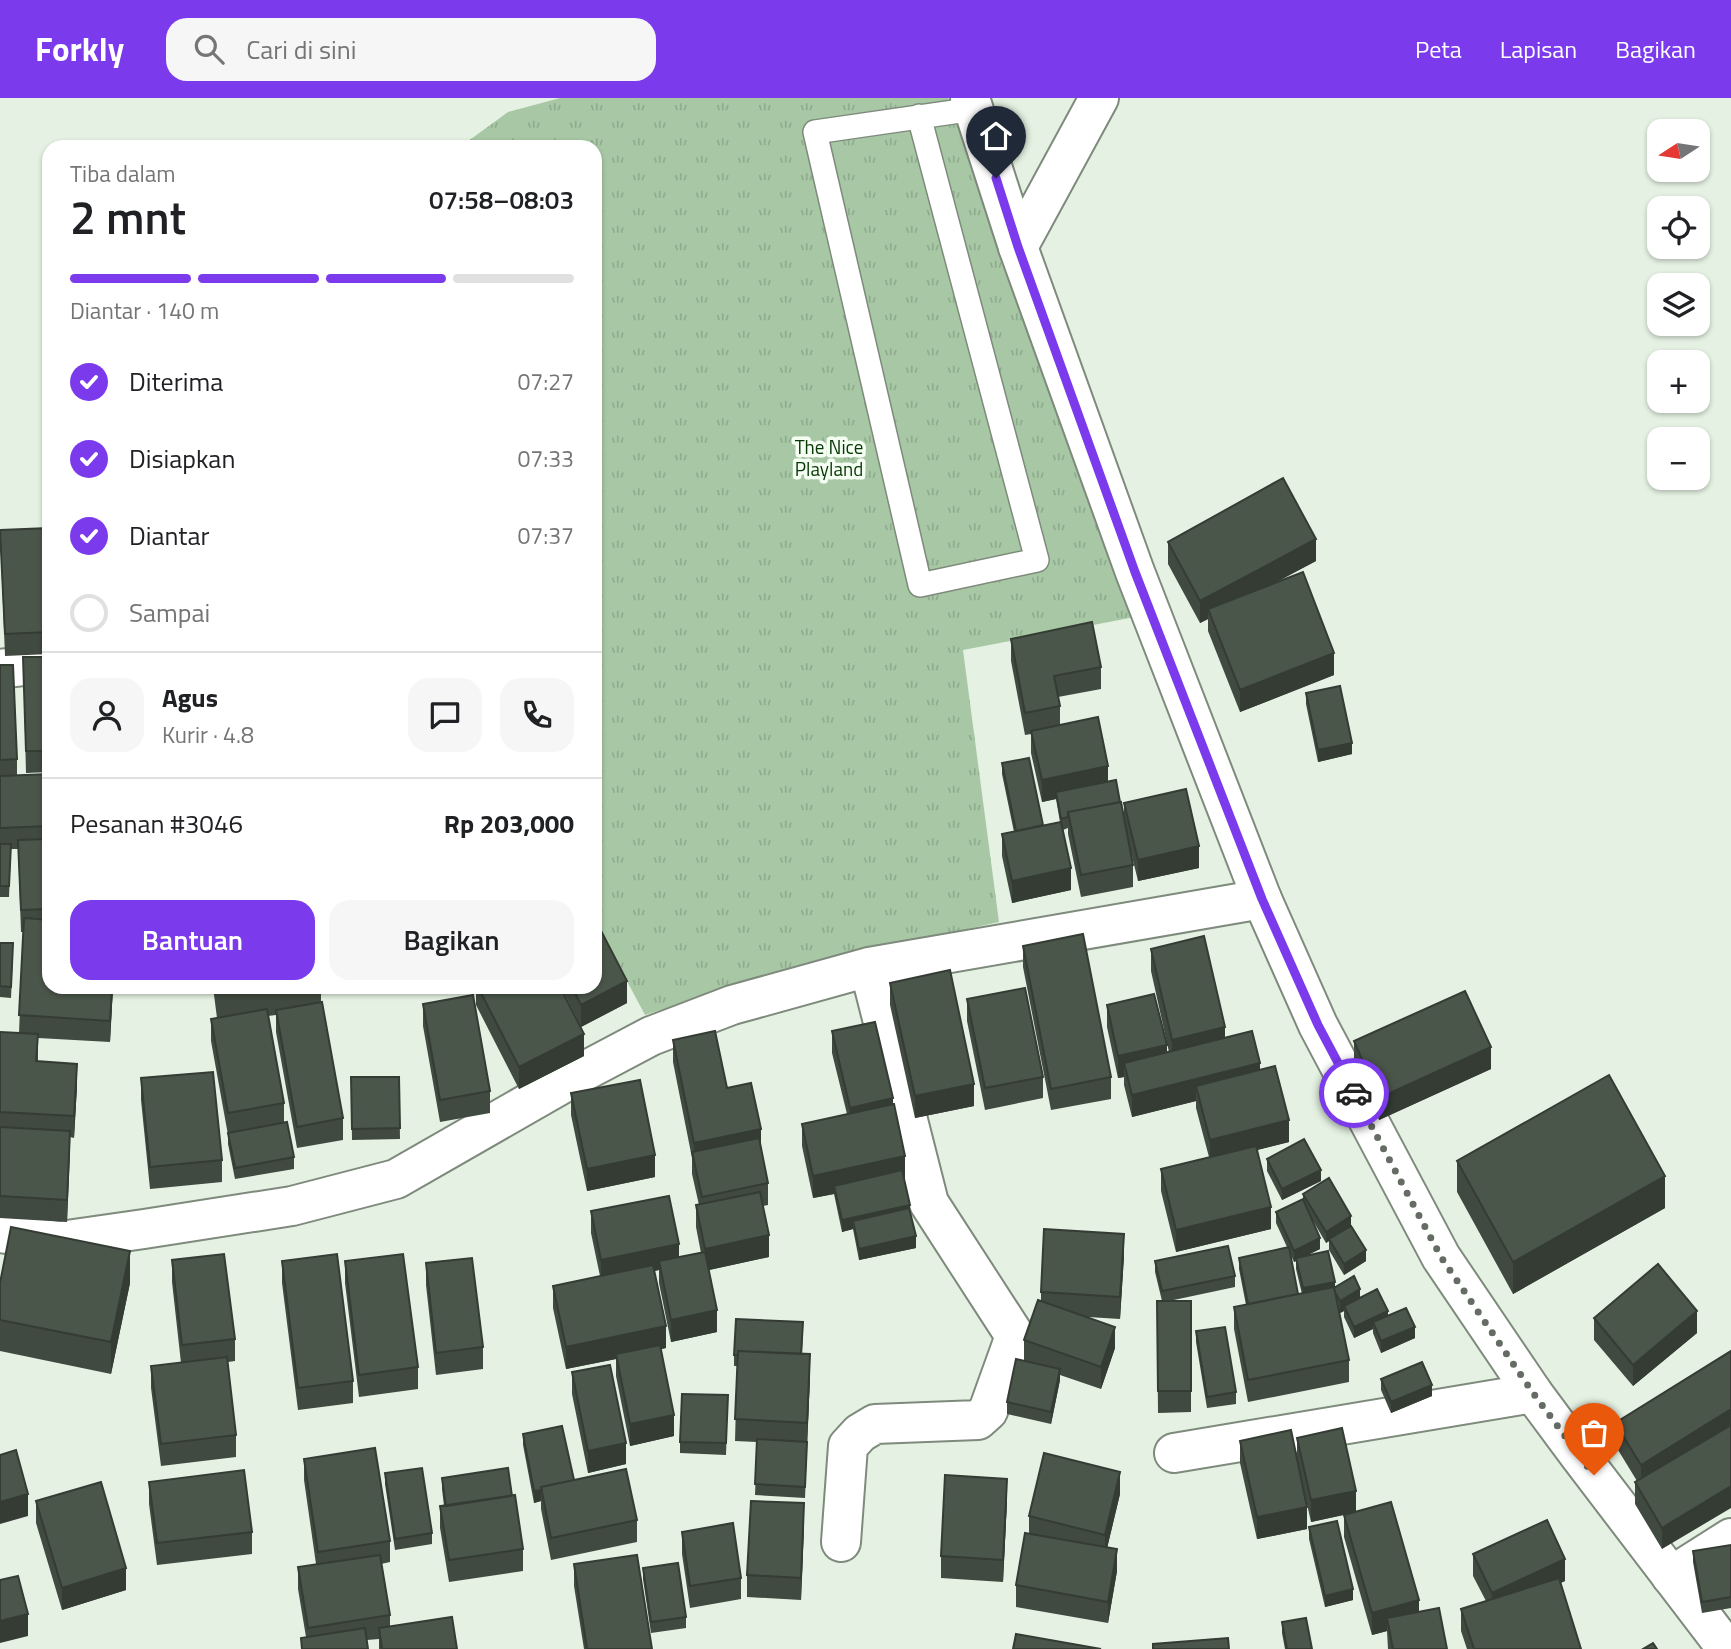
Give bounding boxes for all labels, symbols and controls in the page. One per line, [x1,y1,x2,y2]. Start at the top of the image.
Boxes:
search box [166,18,656,81]
text: Forkly [35,24,124,74]
icon: search [190,30,228,68]
text: Cari di sini [246,30,356,69]
text: Peta [1415,31,1462,67]
text: Lapisan [1500,31,1577,67]
text: Bagikan [1615,31,1696,67]
pin [966,106,1026,178]
icon: home [977,117,1015,155]
north arrow [1647,119,1710,182]
map controls [1647,119,1710,490]
text: Tiba dalam [70,156,176,191]
text: 07:58–08:03 [429,180,574,219]
text: 2 mnt [70,182,186,252]
button: locate [1647,196,1710,259]
button: layers [1647,273,1710,336]
text: Diantar · 140 m [70,293,219,328]
button: + [1647,350,1710,413]
text: Diterima [129,362,223,401]
icon: check [70,363,108,401]
text: 07:27 [517,364,574,399]
button: − [1647,427,1710,490]
park label: The Nice Playland [795,432,863,483]
text: Disiapkan [129,439,235,478]
icon: check [70,440,108,478]
text: 07:33 [517,441,574,476]
text: Diantar [129,516,210,555]
icon: check [70,517,108,555]
text: 07:37 [517,518,574,553]
text: Sampai [129,593,210,632]
button: person [70,678,144,752]
text: Agus [162,678,218,717]
button: chat [408,678,482,752]
button: phone [500,678,574,752]
text: Kurir · 4.8 [162,717,254,752]
text: Pesanan #3046 [70,804,243,843]
text: Rp 203,000 [444,804,574,843]
button: Bantuan [70,900,315,980]
button: Bagikan [329,900,574,980]
courier [1319,1058,1389,1128]
icon: car [1335,1074,1373,1112]
pin [1564,1403,1624,1475]
icon: bag [1575,1414,1613,1452]

